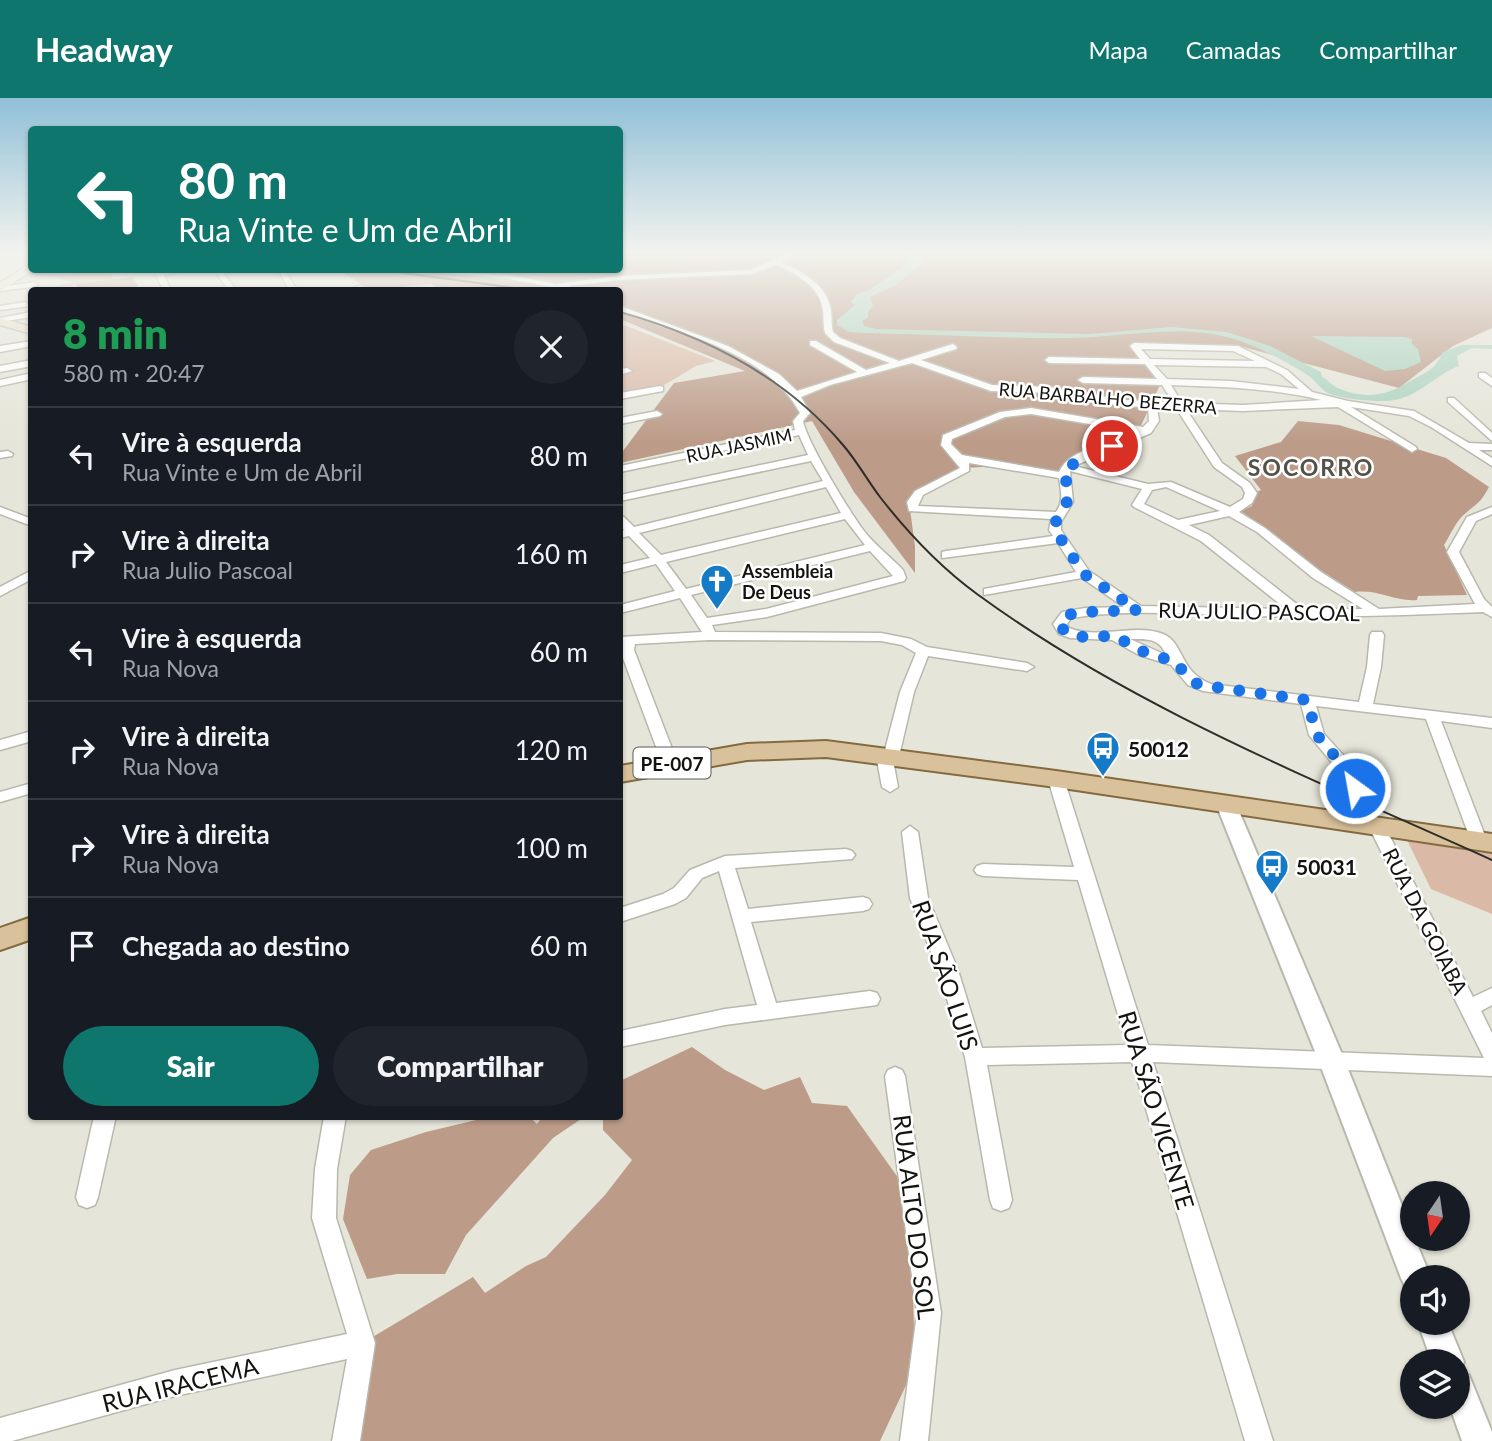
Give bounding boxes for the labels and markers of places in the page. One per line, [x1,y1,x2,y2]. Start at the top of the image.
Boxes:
pin [1082,416,1142,476]
place label: Assembleia De Deus [741,560,833,603]
church icon: Assembleia De Deus [698,562,736,611]
bus stop icon: 50012 [1084,729,1122,778]
place label: 50012 [1128,736,1189,761]
bus stop icon: 50031 [1253,847,1291,896]
place label: 50031 [1296,854,1357,879]

